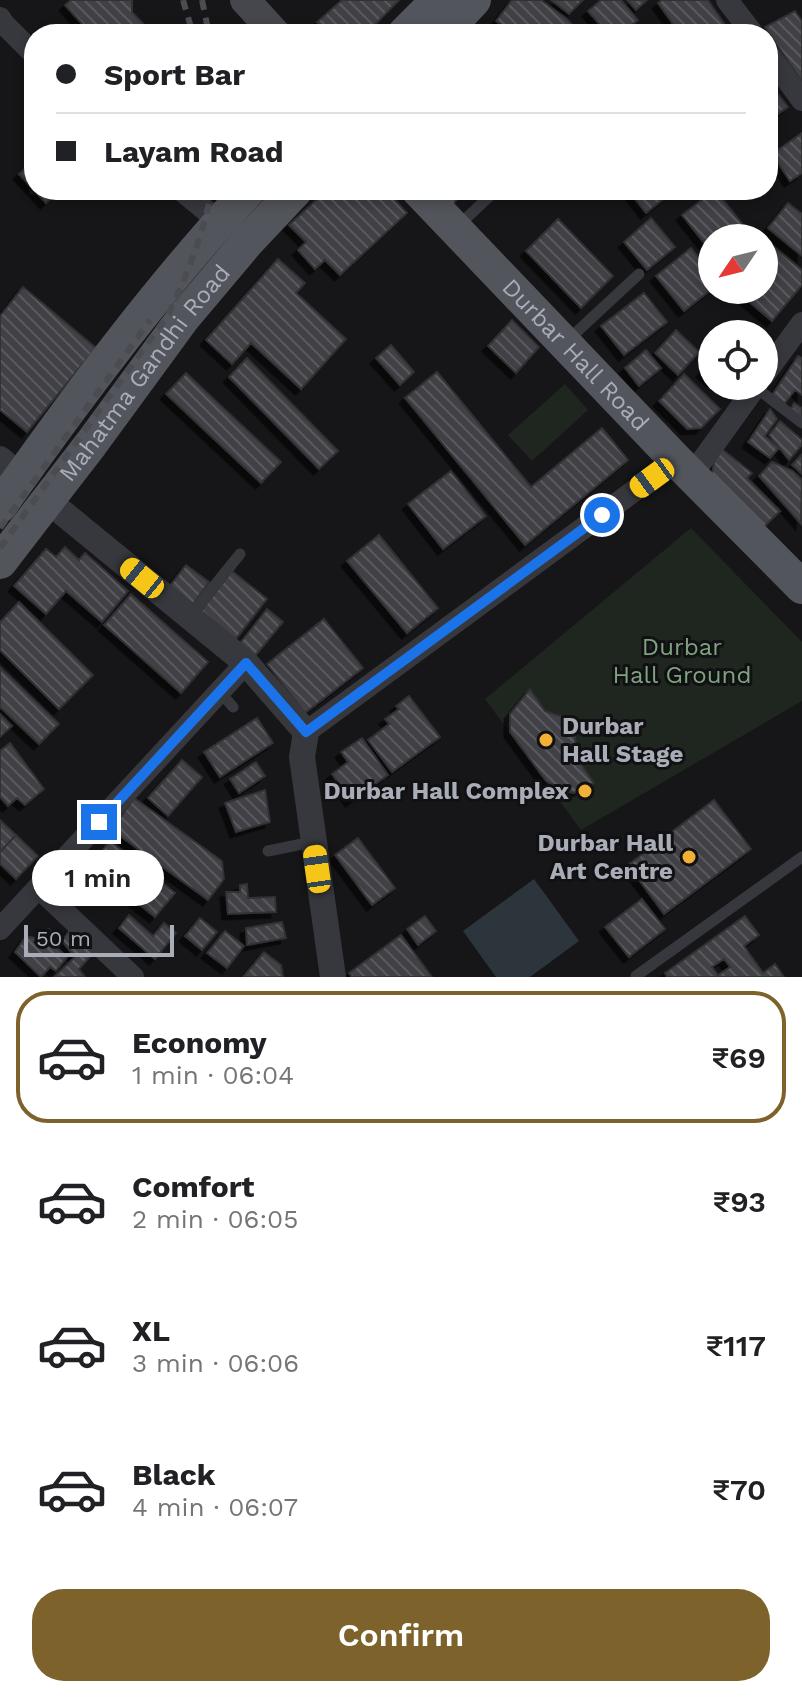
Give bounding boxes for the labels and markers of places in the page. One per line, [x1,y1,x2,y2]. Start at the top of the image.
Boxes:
place label: Durbar Hall Stage [562,712,684,768]
marker: Durbar Hall Stage [537,731,555,749]
place label: Durbar Hall Complex [323,777,569,805]
marker: Durbar Hall Complex [576,782,594,800]
place label: Durbar Hall Art Centre [538,829,673,885]
marker: Durbar Hall Art Centre [680,848,698,866]

